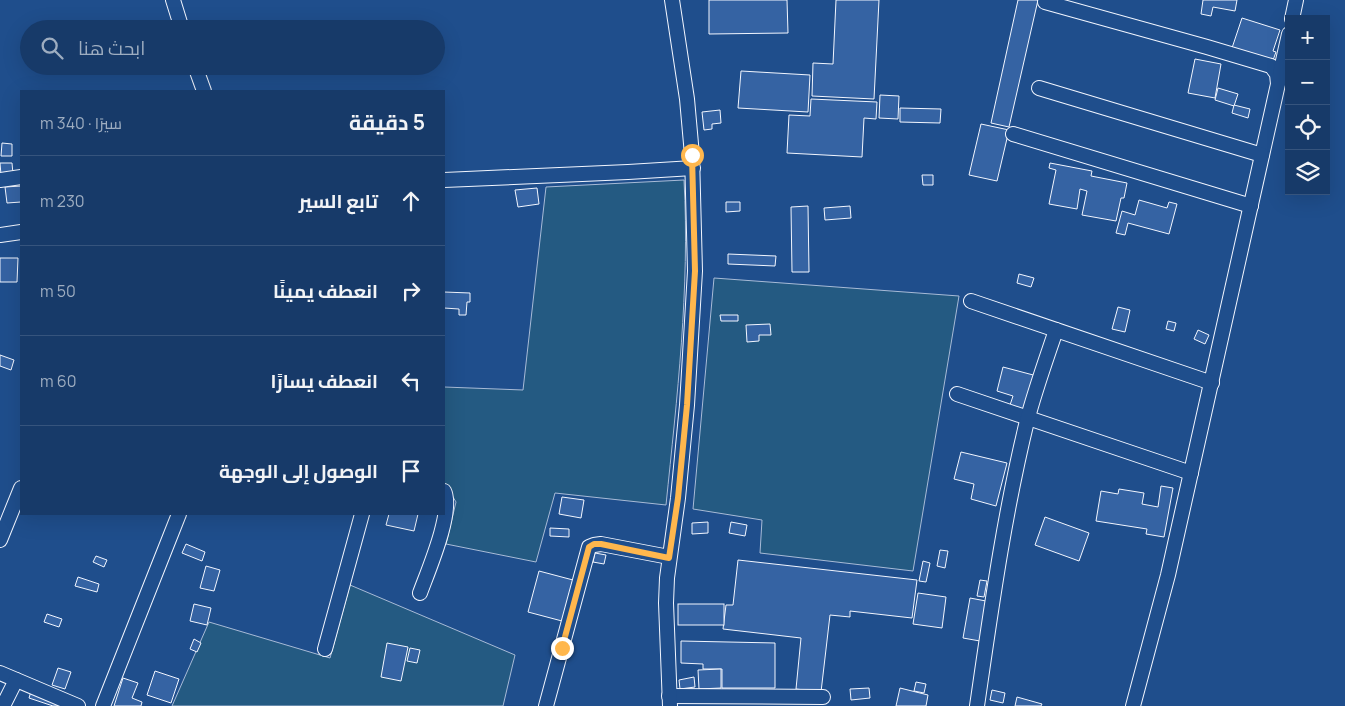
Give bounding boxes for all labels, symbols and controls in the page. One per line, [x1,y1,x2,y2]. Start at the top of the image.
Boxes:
map controls [1285,15,1330,195]
button: + [1285,15,1330,60]
search box [20,20,445,75]
icon: search [38,34,66,62]
text: ابحث هنا [78,35,145,61]
button: − [1285,60,1330,105]
button: locate [1285,105,1330,150]
text: 5 دقيقة [349,108,425,136]
text: سيرًا · 340 m [40,112,122,134]
route start [681,144,704,167]
button: layers [1285,150,1330,195]
icon: ahead [397,187,425,215]
text: تابع السير [299,188,378,214]
text: 230 m [40,190,85,212]
icon: right [397,277,425,305]
text: انعطف يمينًا [273,278,378,304]
text: 50 m [40,280,76,302]
icon: left [397,367,425,395]
text: انعطف يسارًا [271,368,378,394]
text: 60 m [40,370,76,392]
icon: arrive [397,457,425,485]
text: الوصول إلى الوجهة [219,458,378,484]
route end [551,637,574,660]

